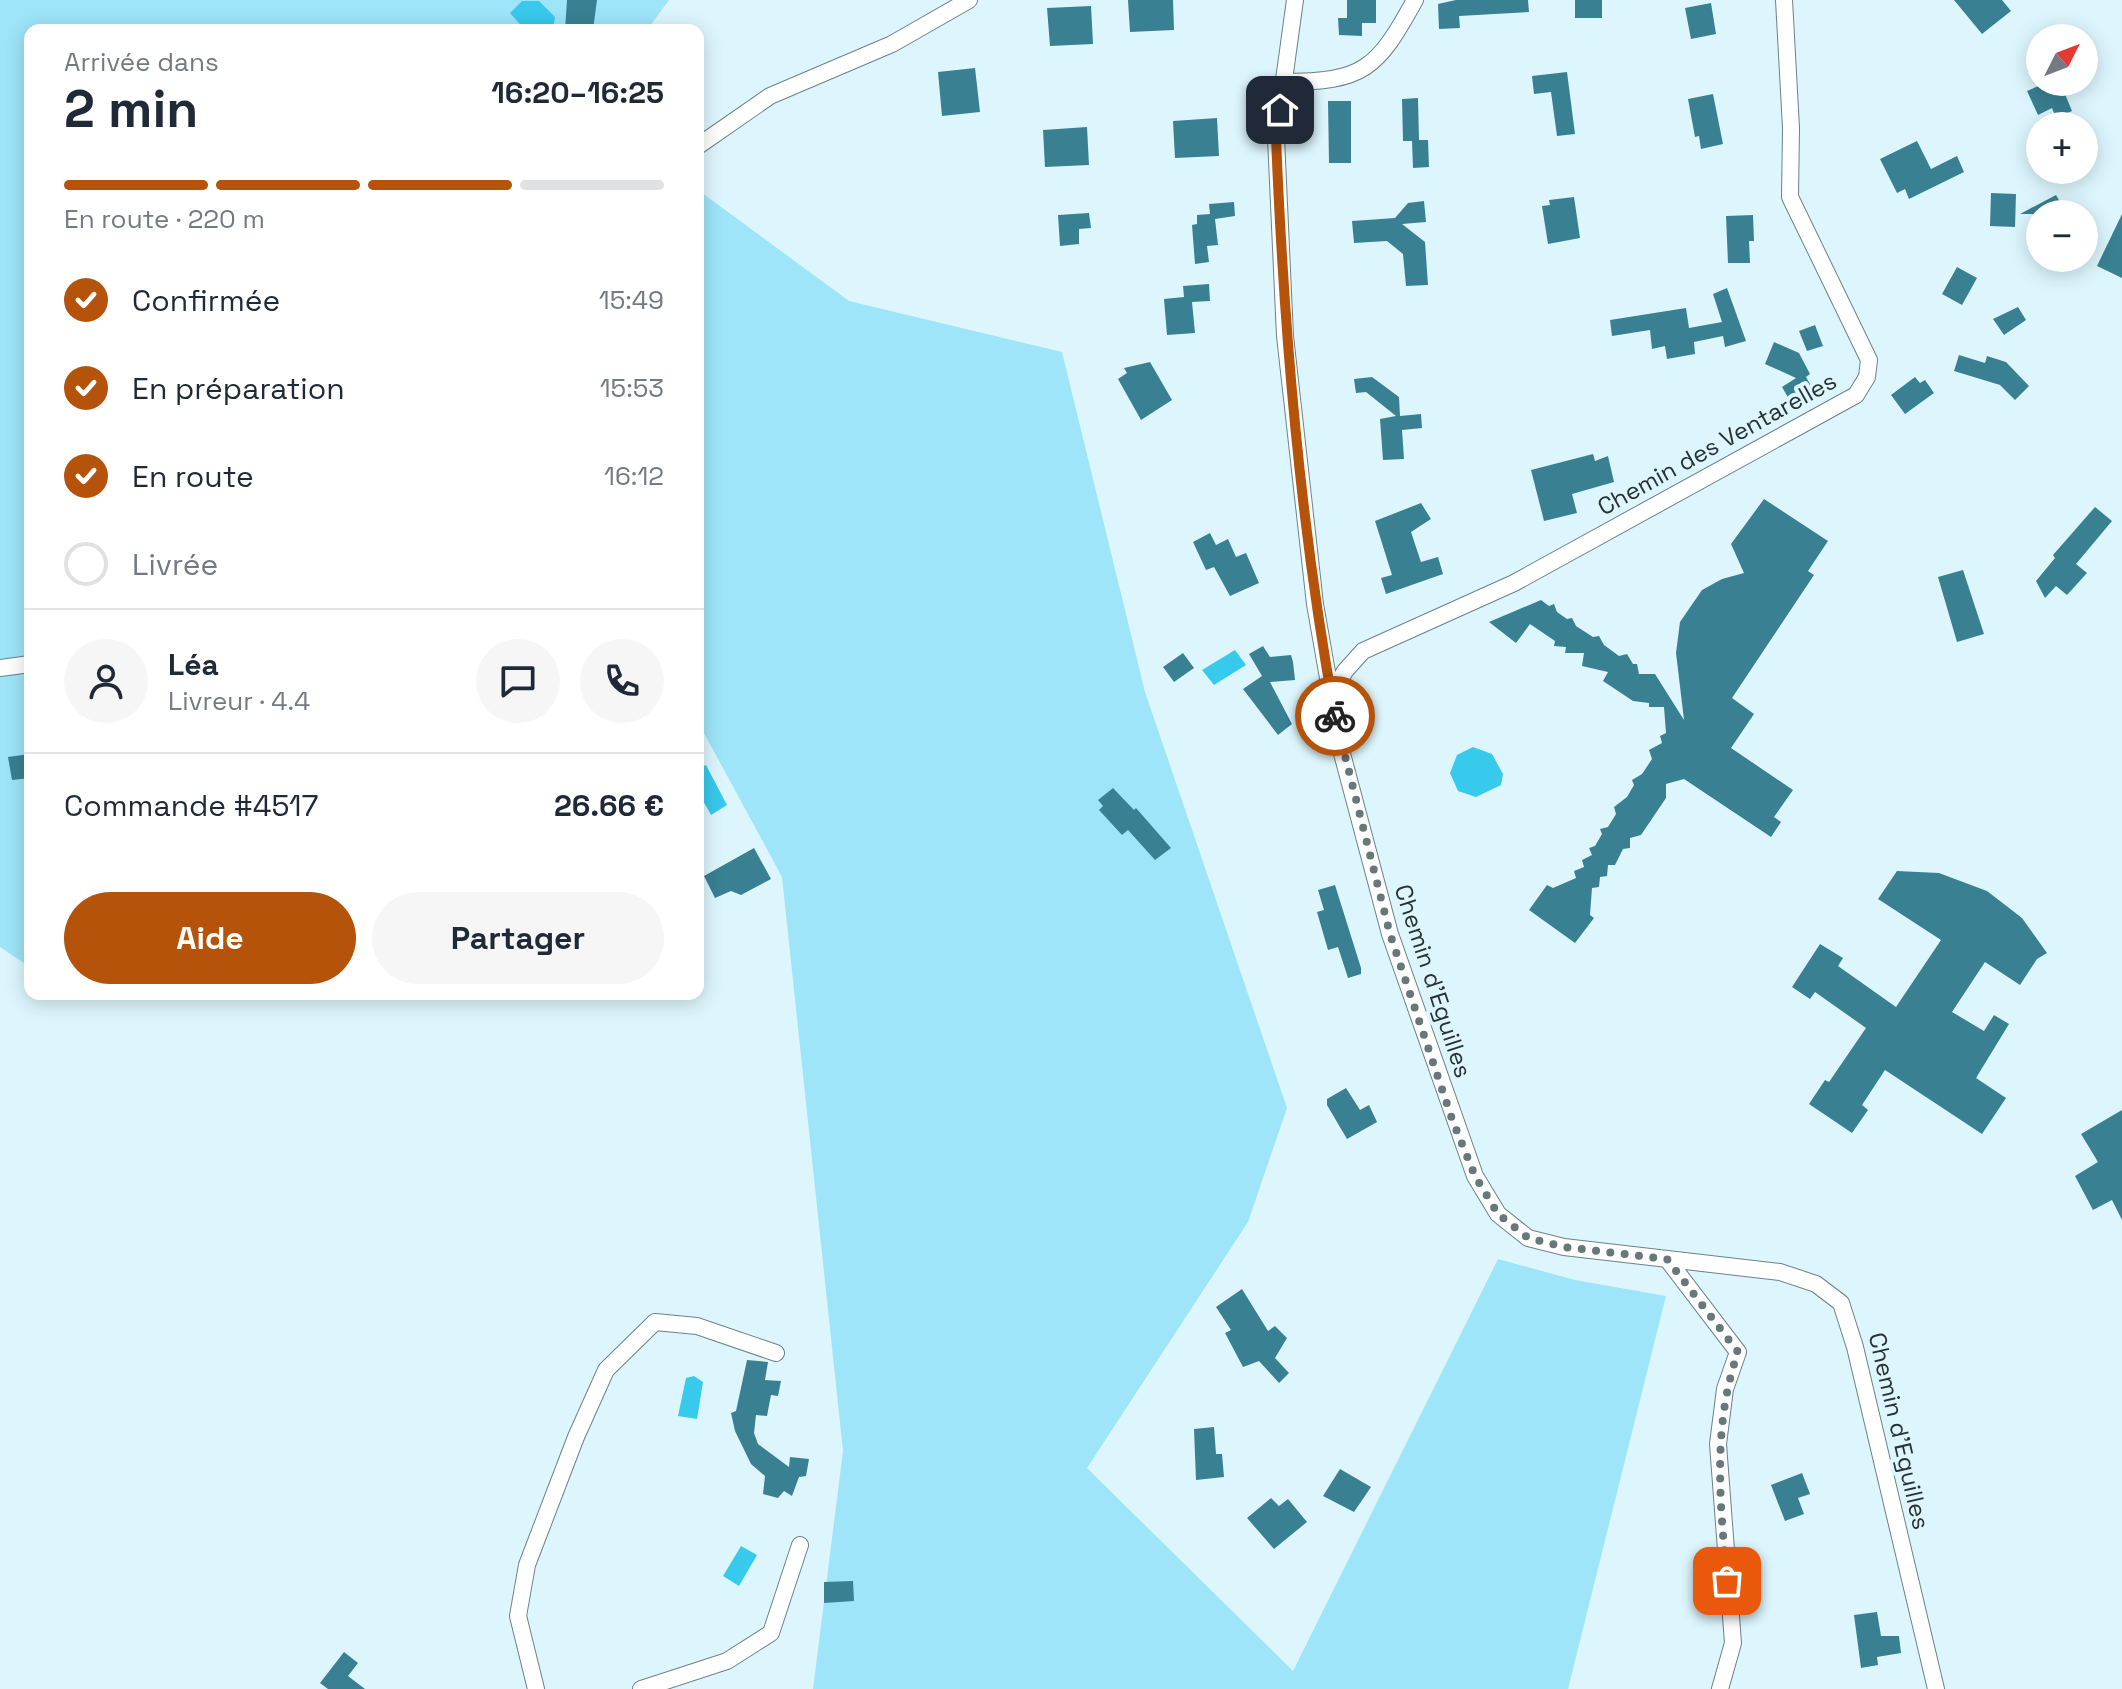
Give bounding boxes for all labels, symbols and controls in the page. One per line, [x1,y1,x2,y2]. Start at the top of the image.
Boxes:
north arrow [2026,24,2098,96]
map controls [2026,24,2098,272]
text: Arrivée dans [64,45,219,79]
text: 16:20–16:25 [491,73,664,112]
text: 2 min [64,76,198,142]
pin [1246,76,1314,144]
icon: home [1258,88,1302,132]
button: + [2026,112,2098,184]
button: − [2026,200,2098,272]
text: En route · 220 m [64,202,265,236]
icon: check [64,278,108,322]
text: Confirmée [132,281,280,320]
text: 15:49 [599,283,664,317]
street label: Chemin des Ventarelles [1592,365,1842,522]
icon: check [64,366,108,410]
text: En préparation [132,369,345,408]
text: 15:53 [600,371,664,405]
icon: check [64,454,108,498]
text: En route [132,457,254,496]
text: 16:12 [604,459,664,493]
text: Livrée [132,545,218,584]
button: person [64,639,148,723]
button: chat [476,639,560,723]
button: phone [580,639,664,723]
text: Léa [168,645,219,684]
courier [1295,676,1375,756]
text: Livreur · 4.4 [168,684,310,718]
icon: bike [1313,694,1357,738]
text: Commande #4517 [64,786,318,825]
text: 26.66 € [554,786,664,825]
street label: Chemin d'Eguilles [1388,880,1479,1081]
button: Aide [64,892,356,984]
button: Partager [372,892,664,984]
street label: Chemin d'Eguilles [1862,1329,1937,1532]
pin [1693,1547,1761,1615]
icon: bag [1705,1559,1749,1603]

